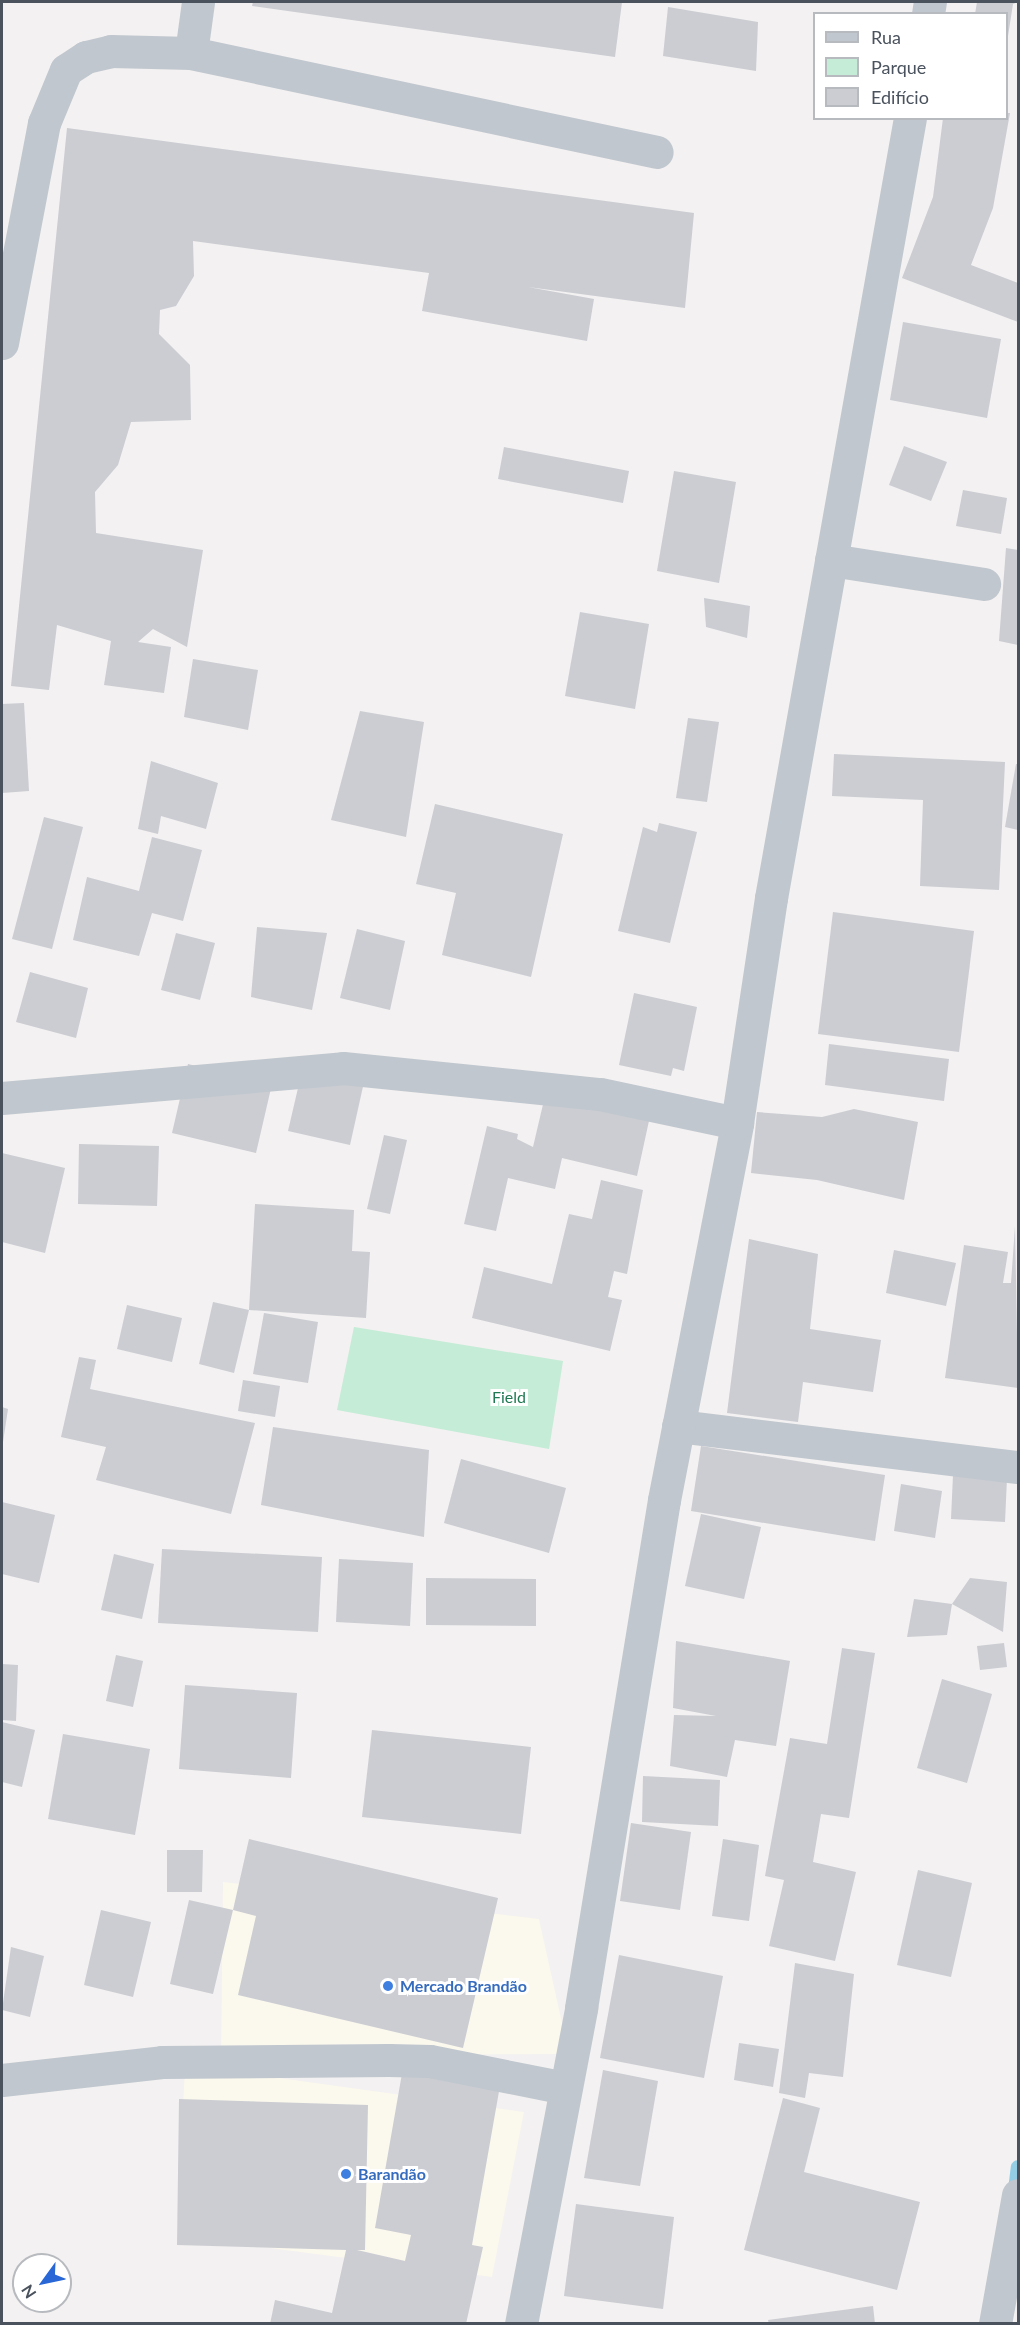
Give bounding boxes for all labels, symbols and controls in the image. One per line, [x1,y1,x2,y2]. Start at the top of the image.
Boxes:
legend [813,12,1008,120]
text: Rua [871,26,901,48]
text: Parque [871,56,926,78]
text: Edifício [871,86,929,108]
park label: Field [492,1387,526,1407]
place label: Mercado Brandão [400,1976,527,1996]
marker: Mercado Brandão [381,1979,395,1993]
place label: Barandão [358,2164,426,2184]
marker: Barandão [339,2167,353,2181]
north arrow [12,2253,72,2313]
text: N [17,2282,39,2302]

